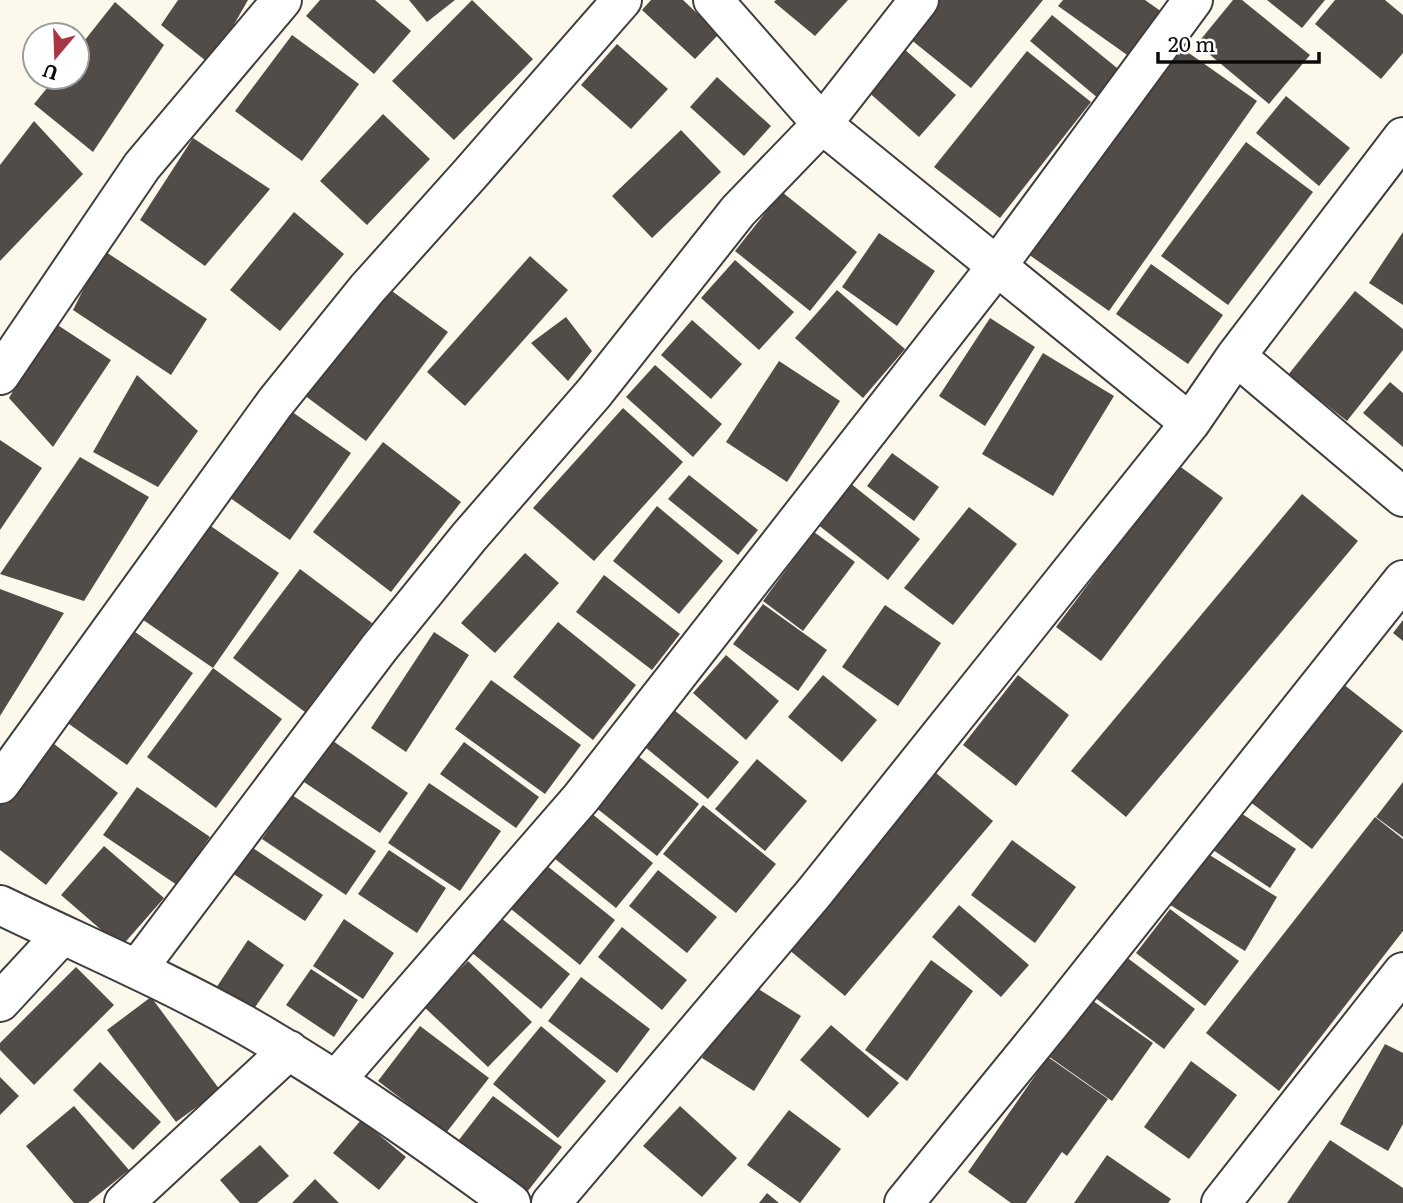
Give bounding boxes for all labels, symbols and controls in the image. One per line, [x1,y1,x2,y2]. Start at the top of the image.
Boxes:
north arrow [21,21,91,91]
scale bar [1158,21,1319,65]
text: 20 m [1168,27,1215,58]
text: U [38,57,62,89]

